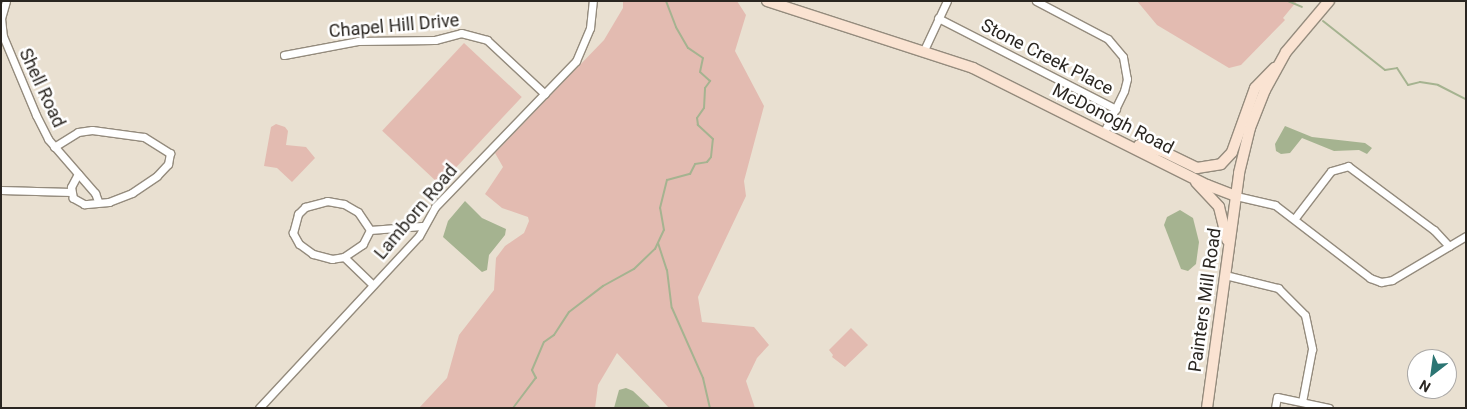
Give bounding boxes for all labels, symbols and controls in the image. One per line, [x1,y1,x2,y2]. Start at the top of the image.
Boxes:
street label: Chapel Hill Drive [328,10,460,42]
street label: Stone Creek Place [977,14,1117,100]
street label: Shell Road [14,45,70,131]
street label: McDonogh Road [1049,79,1177,159]
street label: Lamborn Road [370,160,462,264]
street label: Painters Mill Road [1184,227,1226,373]
north arrow [1407,349,1457,399]
text: N [1417,377,1433,396]

